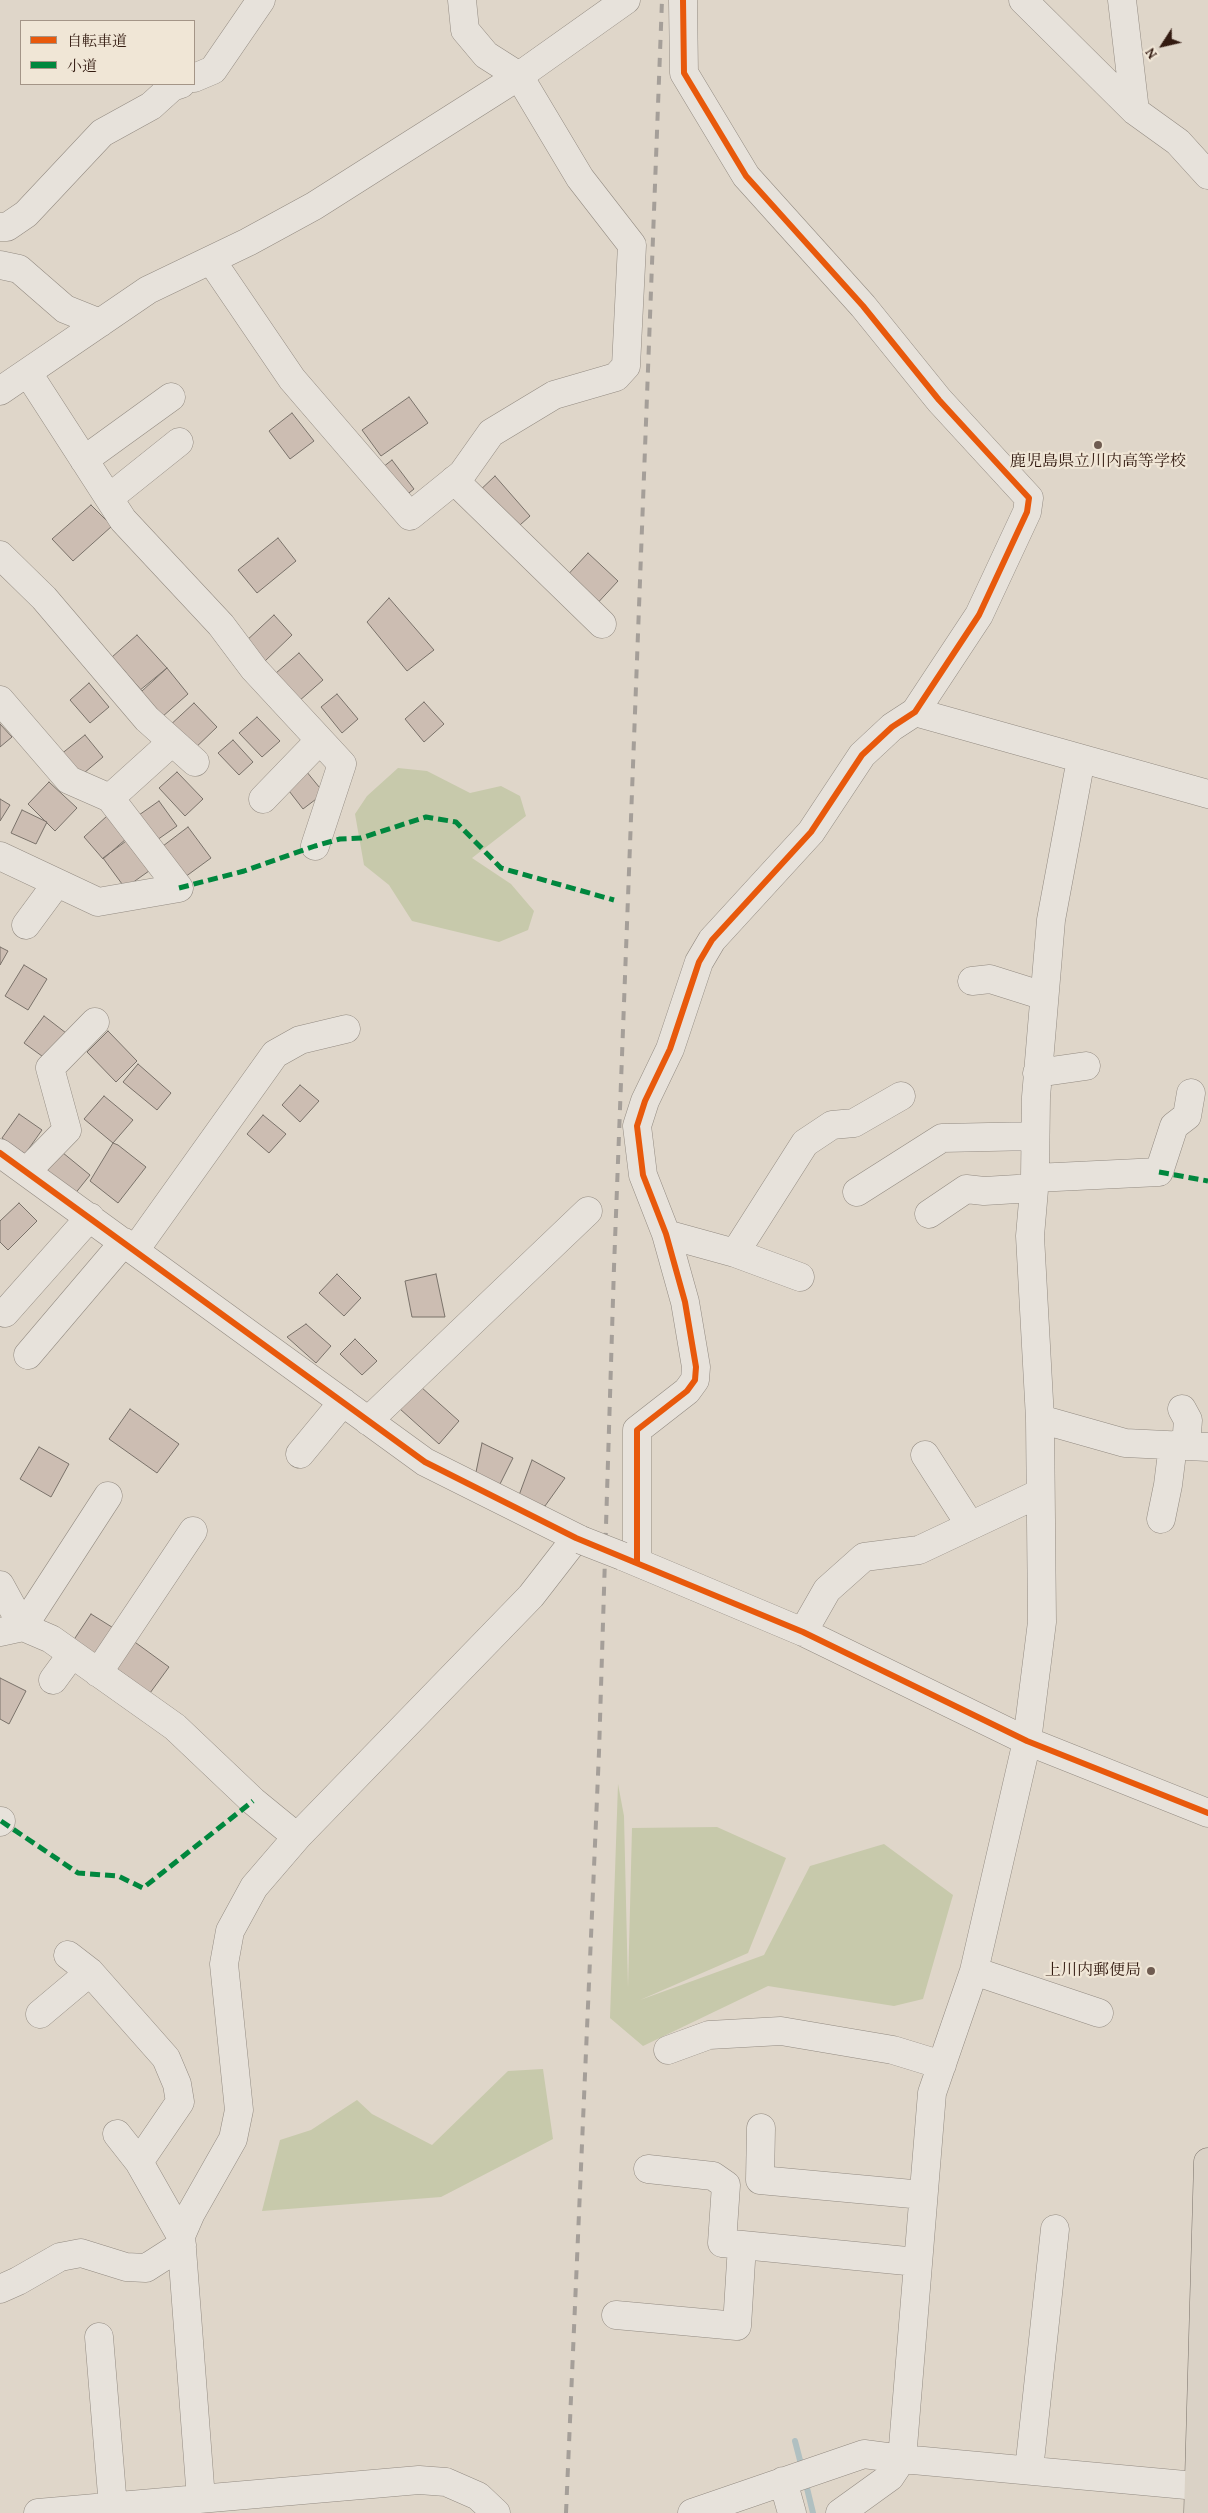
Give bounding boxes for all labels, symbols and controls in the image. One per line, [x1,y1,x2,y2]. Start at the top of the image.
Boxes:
legend [20,20,195,85]
north arrow [1138,20,1188,70]
text: 自転車道 [67,30,127,51]
text: N [1140,44,1162,63]
text: 小道 [67,55,97,76]
marker: 鹿児島県立川内高等学校 [1092,439,1104,451]
place label: 鹿児島県立川内高等学校 [1010,452,1186,472]
place label: 上川内郵便局 [1045,1961,1141,1981]
marker: 上川内郵便局 [1145,1965,1157,1977]

